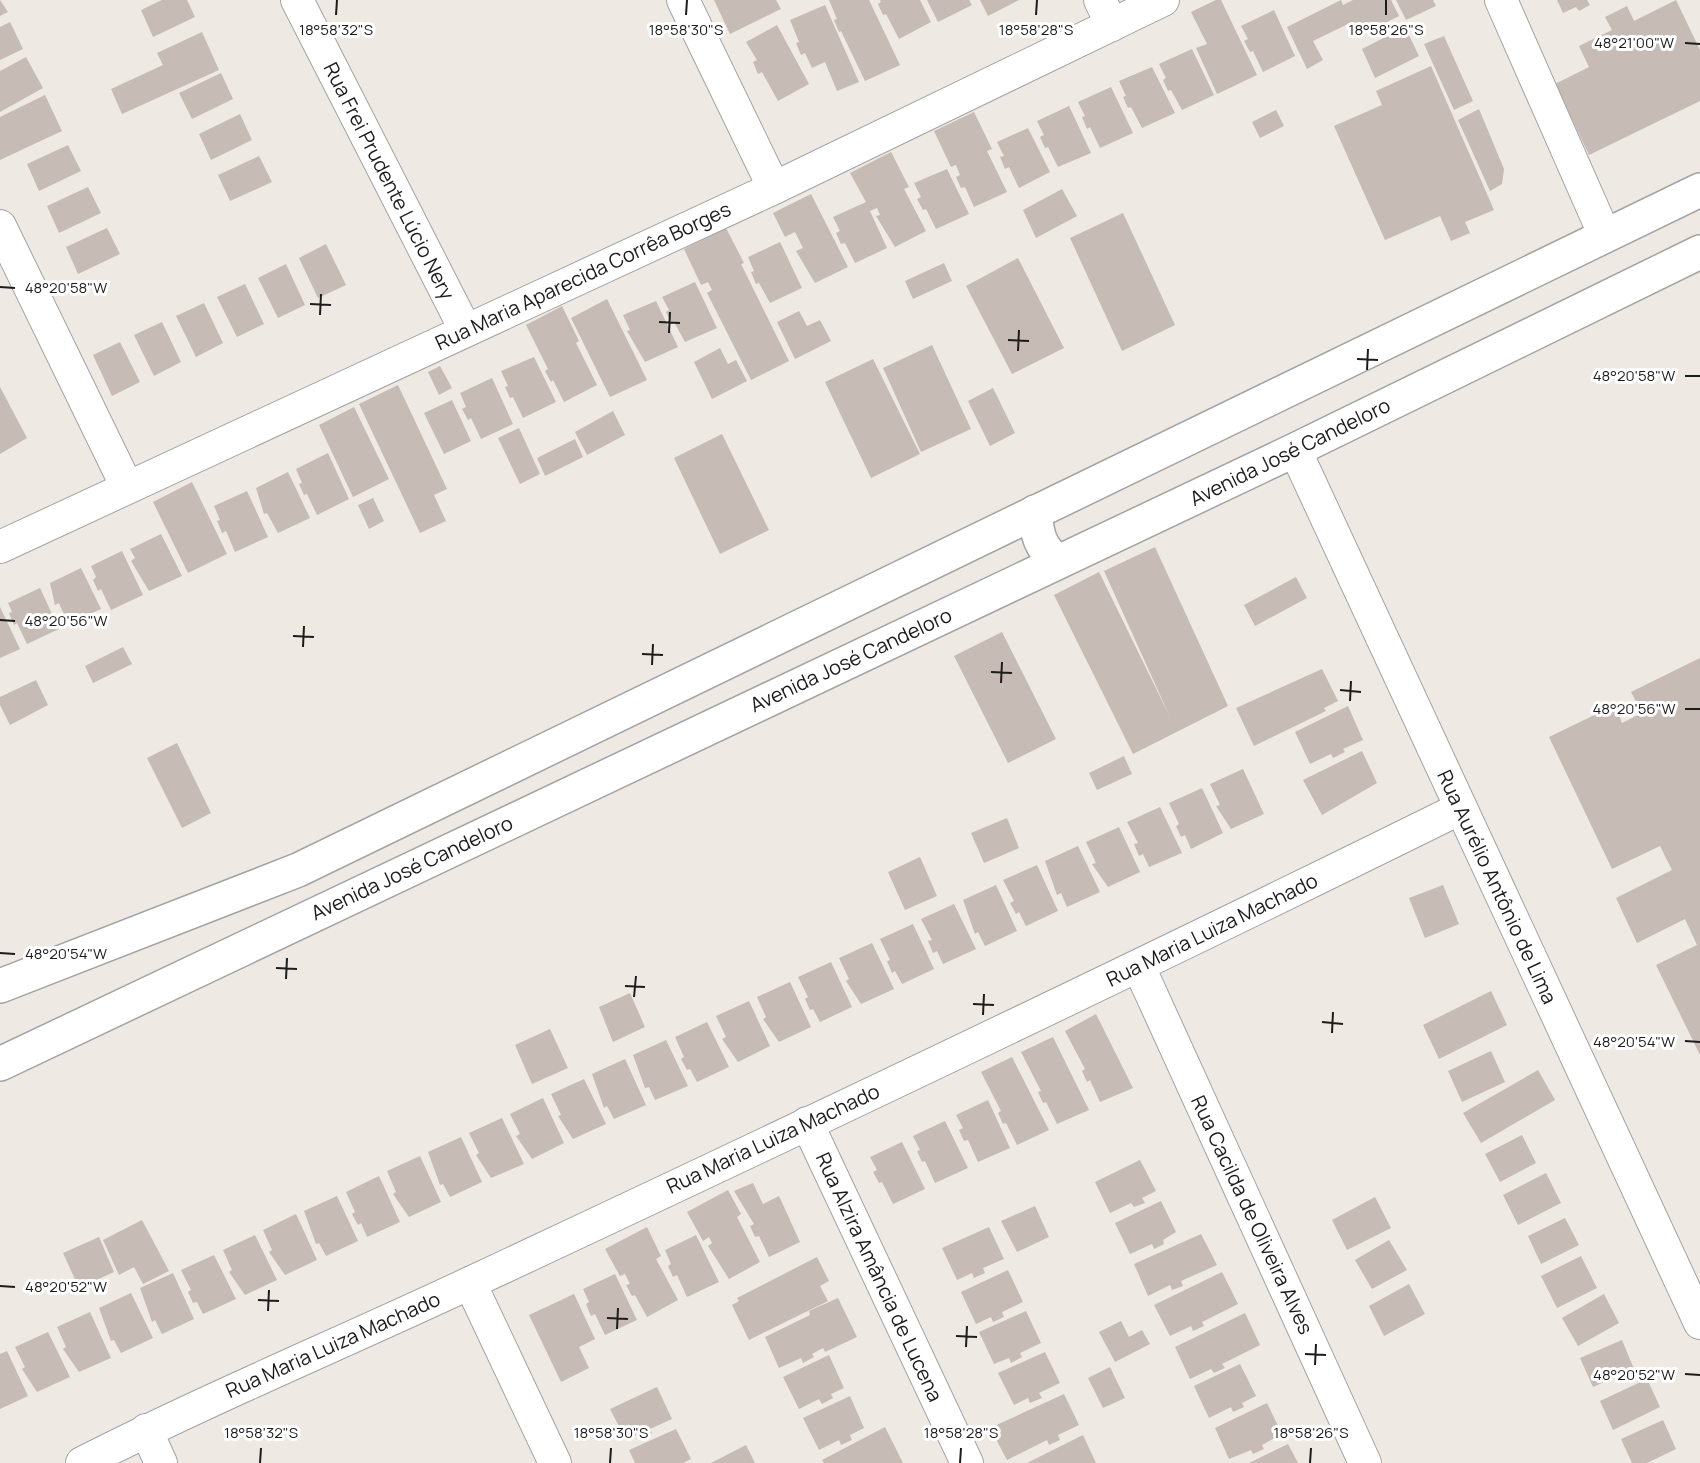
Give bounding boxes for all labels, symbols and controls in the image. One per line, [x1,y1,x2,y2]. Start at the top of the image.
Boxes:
text: 18°58'32"S [299,19,373,40]
text: 18°58'30"S [649,19,723,40]
text: 18°58'28"S [999,19,1073,40]
text: 18°58'26"S [1349,19,1423,40]
text: 48°21'00"W [1594,32,1674,53]
street label: Rua Frei Prudente Lúcio Nery [318,57,461,304]
street label: Rua Maria Aparecida Corrêa Borges [431,195,735,356]
text: 48°20'58"W [25,277,107,298]
text: 48°20'58"W [1593,365,1675,386]
street label: Avenida José Candeloro [1185,391,1395,512]
street label: Avenida José Candeloro [745,601,956,718]
text: 48°20'56"W [24,610,108,631]
text: 48°20'56"W [1592,698,1676,719]
street label: Rua Aurélio Antônio de Lima [1431,765,1564,1008]
street label: Avenida José Candeloro [306,809,517,926]
street label: Rua Maria Luiza Machado [1102,866,1322,993]
text: 48°20'54"W [25,943,107,964]
text: 48°20'54"W [1593,1031,1675,1052]
street label: Rua Maria Luiza Machado [662,1077,884,1200]
street label: Rua Cacilda de Oliveira Alves [1185,1091,1320,1339]
street label: Rua Alzira Amância de Lucena [810,1148,949,1406]
text: 48°20'52"W [25,1276,107,1297]
street label: Rua Maria Luiza Machado [221,1285,444,1404]
text: 48°20'52"W [1593,1364,1675,1385]
text: 18°58'32"S [224,1422,298,1443]
text: 18°58'30"S [574,1422,648,1443]
text: 18°58'28"S [924,1422,998,1443]
text: 18°58'26"S [1274,1422,1348,1443]

